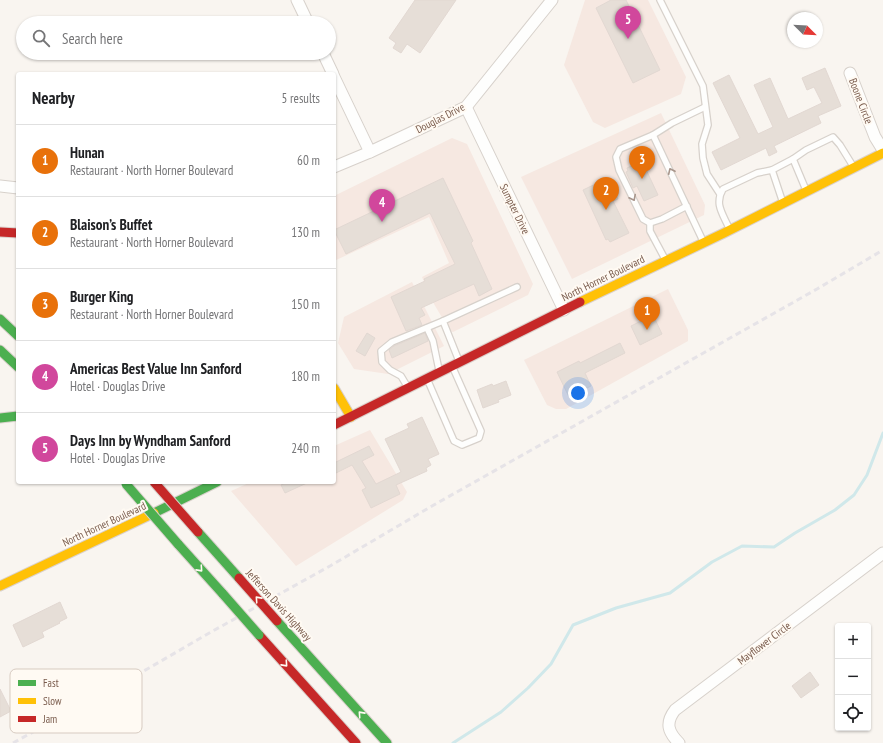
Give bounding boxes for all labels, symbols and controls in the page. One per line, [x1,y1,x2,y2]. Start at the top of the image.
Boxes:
pin: 5 [615,6,641,39]
north arrow [787,12,823,48]
search box [16,16,336,60]
icon: search [30,27,52,49]
text: Search here [62,29,123,48]
street label: Boone Circle [846,76,876,126]
text: Nearby [32,87,75,109]
text: 5 results [281,90,320,107]
street label: Douglas Drive [413,100,467,136]
text: Hunan [70,143,104,162]
pin: 3 [629,146,655,179]
text: 1 [42,152,48,169]
text: 60 m [297,152,320,169]
text: Restaurant · North Horner Boulevard [70,162,233,179]
one-way arrow [668,168,676,175]
pin: 2 [593,177,619,210]
street label: Sumpter Drive [497,182,533,237]
pin: 4 [369,189,395,222]
one-way arrow [628,193,636,201]
text: Blaison’s Buffet [70,215,152,234]
text: 2 [42,224,48,241]
text: 130 m [291,224,320,241]
text: Restaurant · North Horner Boulevard [70,234,233,251]
street label: North Horner Boulevard [559,252,647,304]
text: Burger King [70,287,134,306]
text: 3 [42,296,48,313]
text: 150 m [291,296,320,313]
pin: 1 [634,297,660,330]
text: Restaurant · North Horner Boulevard [70,306,233,323]
text: Americas Best Value Inn Sanford [70,359,242,378]
text: 4 [42,368,48,385]
text: 180 m [291,368,320,385]
text: Hotel · Douglas Drive [70,378,165,395]
your location [568,383,588,403]
text: Days Inn by Wyndham Sanford [70,431,231,450]
text: 5 [42,440,48,457]
text: 240 m [291,440,320,457]
text: Hotel · Douglas Drive [70,450,165,467]
street label: North Horner Boulevard [60,498,148,549]
one-way arrow [196,564,203,571]
street label: Jefferson Davis Highway [242,565,315,644]
one-way arrow [256,597,263,604]
street label: Mayflower Circle [735,618,794,668]
map controls [835,623,871,731]
button: + [835,623,871,659]
one-way arrow [281,659,288,667]
button: − [835,659,871,695]
legend [10,669,142,733]
text: Fast [43,676,59,690]
text: Slow [43,694,62,708]
button: locate [835,695,871,731]
one-way arrow [359,711,366,719]
text: Jam [42,712,57,726]

